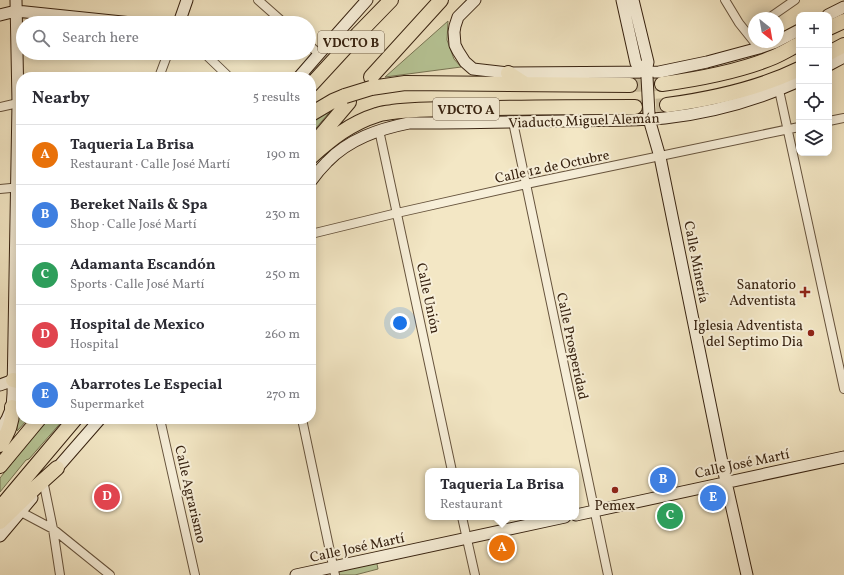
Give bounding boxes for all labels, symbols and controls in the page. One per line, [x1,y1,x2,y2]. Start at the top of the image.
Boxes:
north arrow [748,12,784,48]
map controls [796,12,832,156]
button: + [796,12,832,48]
search box [16,16,316,60]
icon: search [30,27,52,49]
text: Search here [62,28,139,49]
road number: VDCTO B [318,31,384,53]
button: − [796,48,832,84]
button: locate [796,84,832,120]
text: Nearby [32,87,90,110]
text: 5 results [253,89,300,107]
road number: VDCTO A [433,98,499,120]
street label: Viaducto Miguel Alemán [508,109,660,134]
button: layers [796,120,832,156]
text: Taqueria La Brisa [70,135,194,156]
text: A [40,146,50,164]
text: 190 m [266,146,300,164]
street label: Calle 12 de Octubre [493,146,612,189]
text: Restaurant · Calle José Martí [70,156,230,174]
text: Bereket Nails & Spa [70,195,208,216]
text: B [41,206,49,224]
text: 230 m [265,206,300,224]
text: Shop · Calle José Martí [70,216,197,234]
street label: Calle Minería [678,220,713,305]
text: Adamanta Escandón [70,255,216,276]
street label: Calle Unión [411,261,444,335]
text: C [41,266,49,284]
text: 250 m [265,266,300,284]
text: Sports · Calle José Martí [70,276,204,294]
place label: Sanatorio Adventista [729,276,796,311]
marker: Sanatorio Adventista [799,286,811,298]
street label: Calle Prosperidad [551,291,592,402]
your location [390,313,410,333]
text: Hospital de Mexico [70,315,204,336]
place label: Iglesia Adventista del Septimo Dia [693,317,803,352]
text: D [40,326,50,344]
text: 260 m [265,326,300,344]
marker: Iglesia Adventista del Septimo Dia [806,328,816,338]
text: Hospital [70,336,119,354]
text: Abarrotes Le Especial [70,375,222,396]
text: E [41,386,49,404]
text: 270 m [266,386,300,404]
text: Supermarket [70,396,145,414]
street label: Calle Agrarismo [169,444,210,545]
street label: Calle José Martí [693,445,792,484]
pin: B [650,465,676,495]
popup [425,468,579,520]
text: Taqueria La Brisa [440,475,564,496]
pin: D [94,482,120,512]
pin: E [700,483,726,513]
marker: Pemex [610,485,620,495]
text: Restaurant [440,496,503,514]
place label: Pemex [595,497,635,516]
pin: C [657,501,683,531]
street label: Calle José Martí [308,529,407,568]
pin: A [489,533,515,563]

